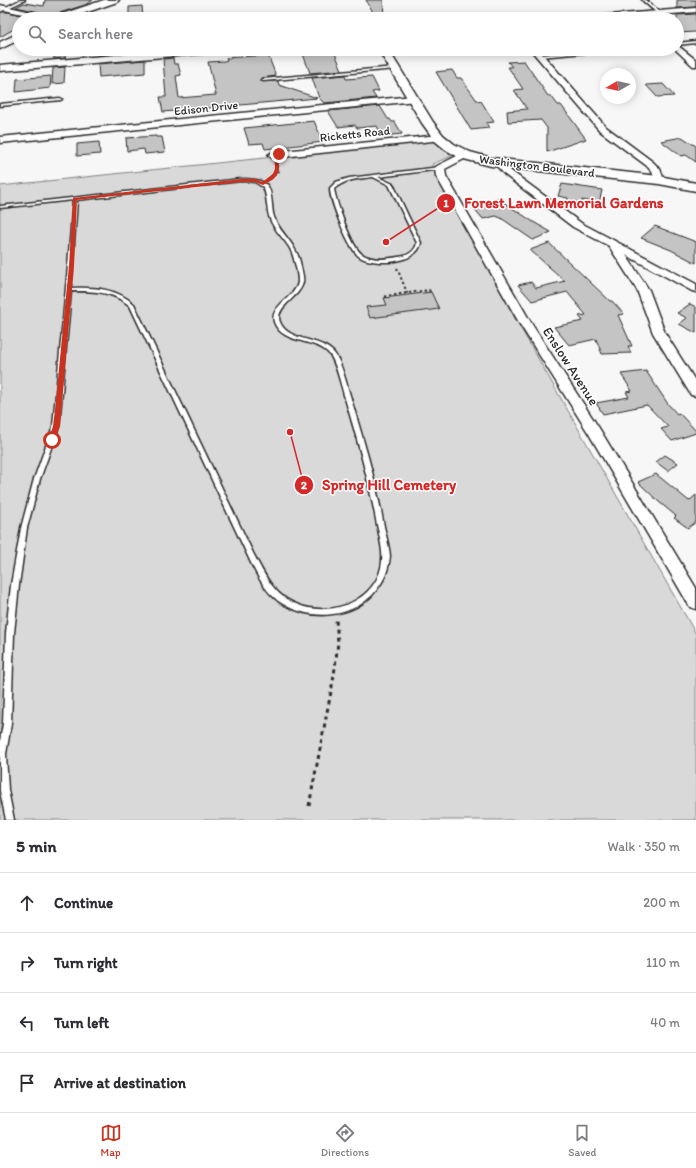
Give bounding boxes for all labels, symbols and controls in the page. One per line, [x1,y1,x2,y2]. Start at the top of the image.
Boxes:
search box [12,12,684,56]
icon: search [26,23,48,45]
text: Search here [58,25,133,43]
north arrow [600,68,636,104]
street label: Edison Drive [173,98,239,118]
street label: Ricketts Road [319,123,391,145]
route end [270,145,288,163]
street label: Washington Boulevard [478,152,596,180]
callout: Forest Lawn Memorial Gardens [436,189,671,216]
text: Forest Lawn Memorial Gardens [464,194,664,212]
text: 1 [443,196,449,210]
street label: Enslow Avenue [539,324,602,409]
route start [43,431,61,449]
callout: Spring Hill Cemetery [294,472,464,499]
text: Spring Hill Cemetery [322,476,457,495]
text: 2 [301,478,308,492]
text: 5 min [16,836,56,856]
text: Walk · 350 m [608,839,680,854]
icon: ahead [16,892,38,914]
text: Continue [54,894,113,912]
text: 200 m [643,895,680,910]
icon: right [16,952,38,974]
text: Turn right [54,954,118,972]
text: 110 m [646,955,680,970]
icon: left [16,1012,38,1034]
text: Turn left [54,1014,109,1032]
text: 40 m [650,1015,680,1030]
icon: arrive [16,1072,38,1094]
text: Arrive at destination [54,1074,186,1092]
tab: Map [100,1122,122,1159]
tab: Directions [321,1122,369,1159]
tab: Saved [568,1122,596,1159]

